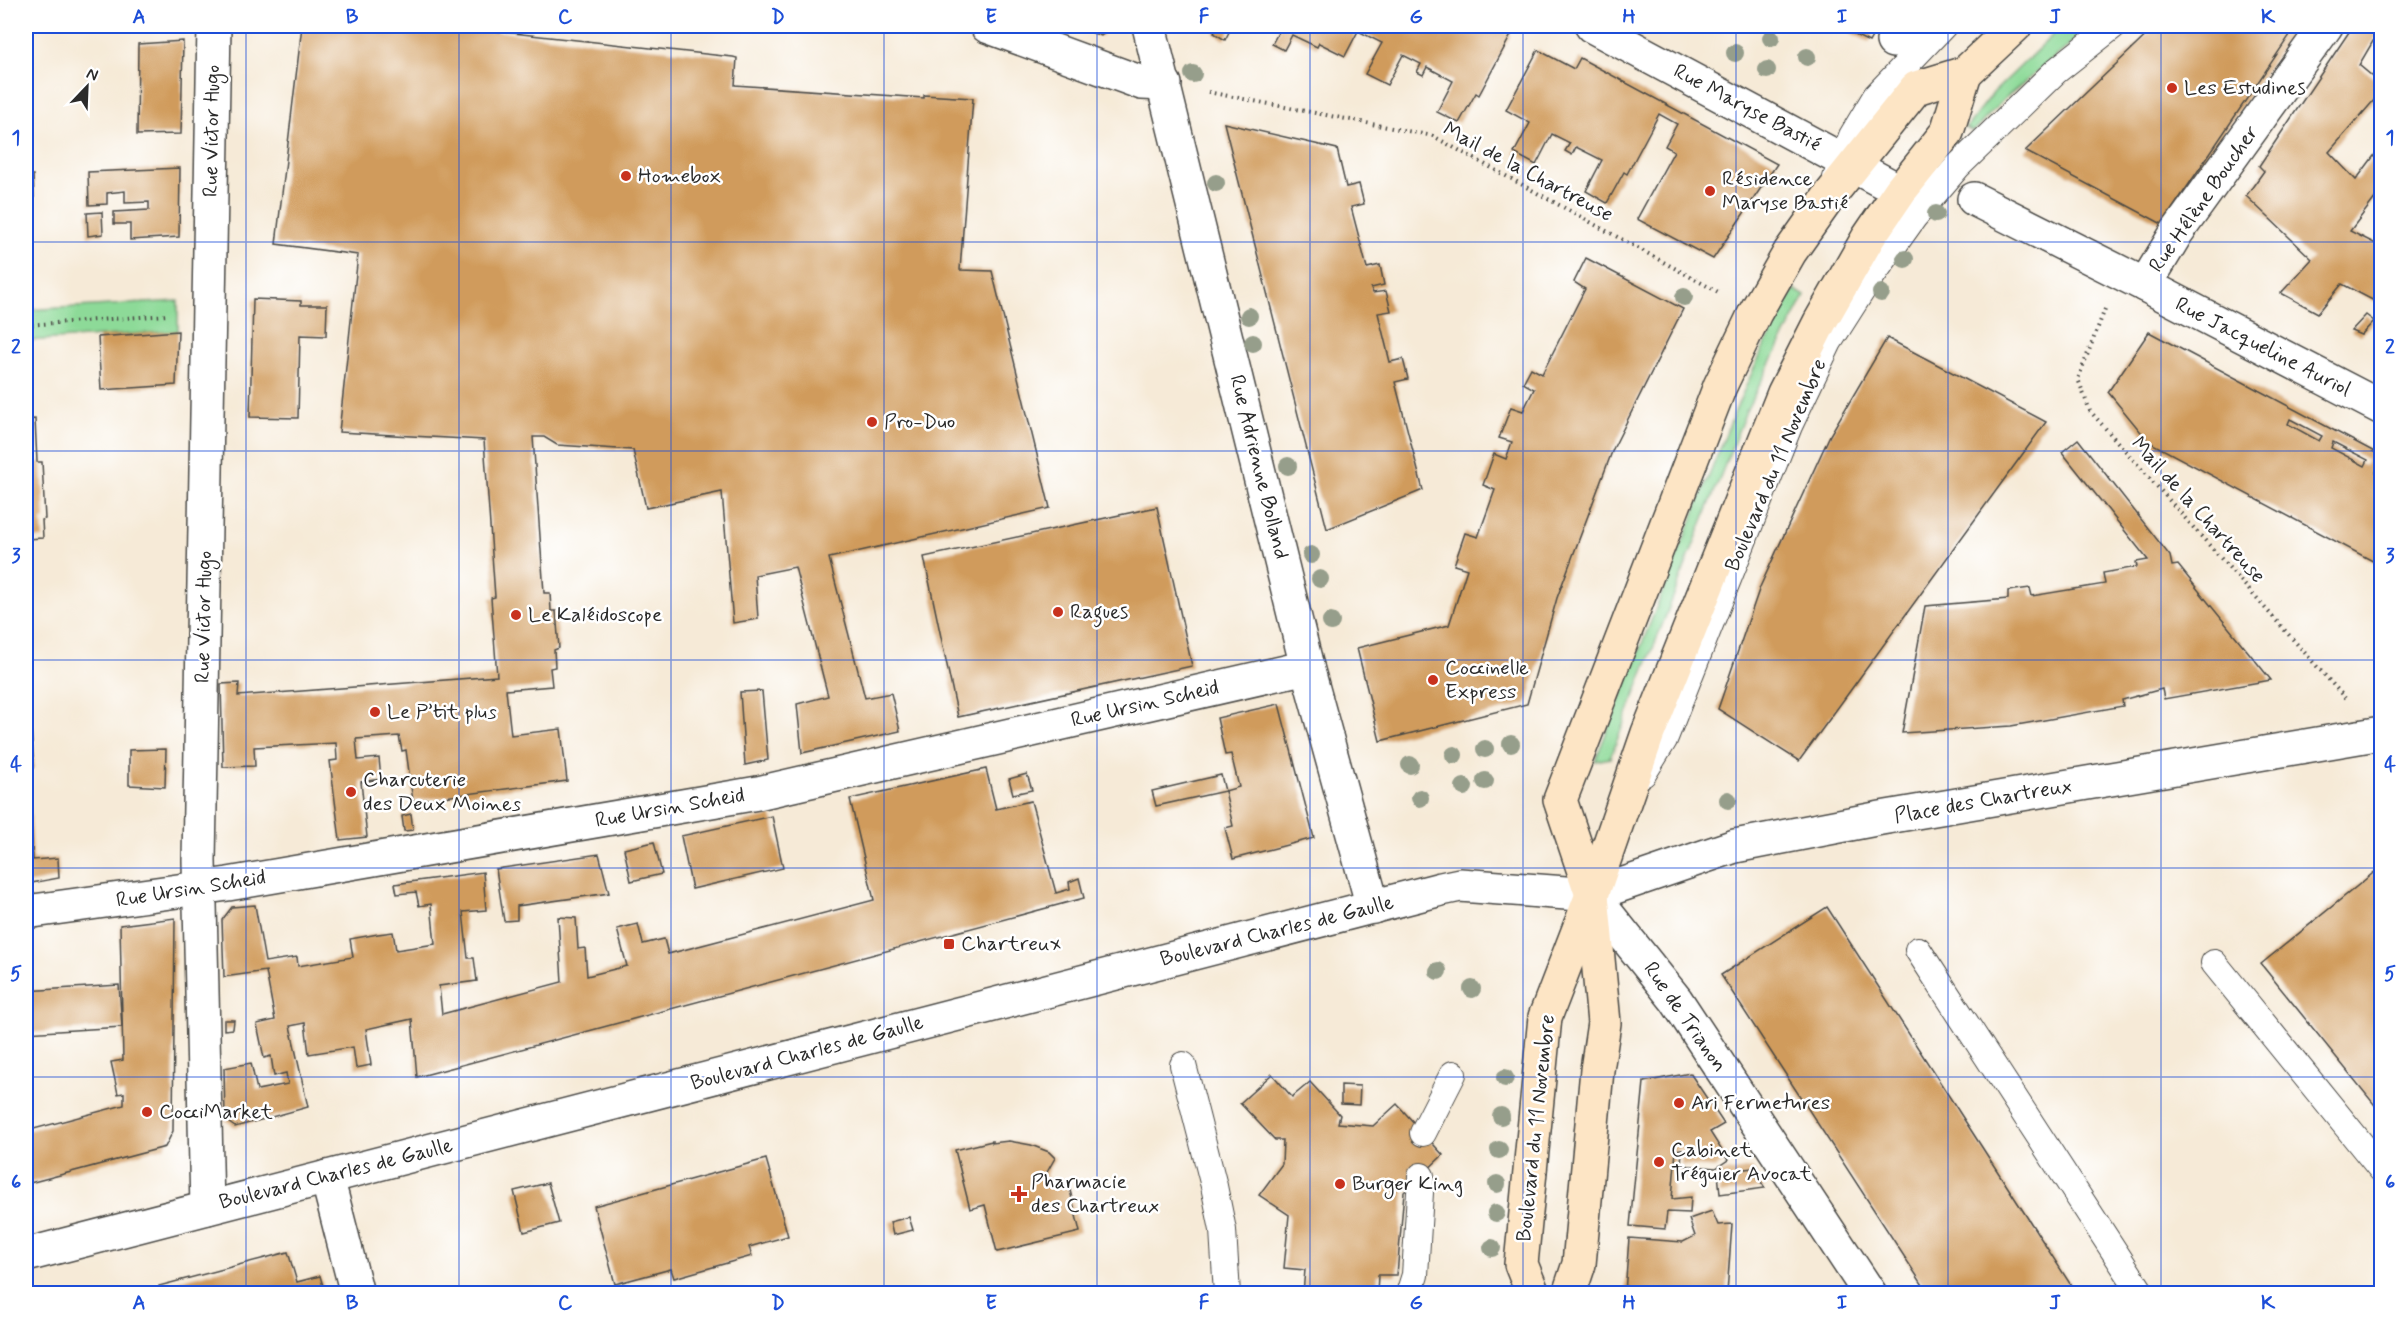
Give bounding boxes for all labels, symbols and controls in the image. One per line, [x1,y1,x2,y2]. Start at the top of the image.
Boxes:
text: A [132,4,146,31]
text: B [346,4,359,31]
text: C [558,4,573,31]
text: D [771,4,785,31]
text: E [985,4,997,31]
text: F [1199,4,1210,31]
text: G [1409,4,1423,31]
text: H [1622,4,1636,31]
text: I [1837,4,1847,31]
text: J [2049,4,2061,31]
text: K [2261,4,2276,31]
north arrow [57,57,117,117]
street label: Rue Maryse Bastié [1668,57,1826,159]
text: N [83,63,101,86]
street label: Rue Victor Hugo [197,65,228,197]
place label: Les Estudines [2184,74,2306,102]
marker: Les Estudines [2165,81,2179,95]
street label: Mail de la Chartreuse [1438,115,1618,229]
street label: Rue Hélène Boucher [2143,120,2265,278]
text: 1 [12,125,20,152]
text: 1 [2386,125,2394,152]
place label: Homebox [638,162,721,190]
place label: Résidence Maryse Bastié [1722,165,1848,217]
marker: Homebox [619,169,633,183]
marker: Résidence Maryse Bastié [1703,184,1717,198]
street label: Rue Jacqueline Auriol [2170,291,2356,403]
text: 2 [11,334,21,361]
text: 2 [2385,334,2395,361]
street label: Boulevard du 11 Novembre [1719,354,1833,576]
street label: Rue Adrienne Bolland [1223,372,1295,562]
place label: Pro-Duo [884,408,955,436]
marker: Pro-Duo [865,415,879,429]
street label: Mail de la Chartreuse [2124,430,2272,590]
text: 3 [11,543,21,570]
text: 3 [2385,543,2395,570]
street label: Rue Victor Hugo [189,551,220,683]
place label: Ragues [1070,598,1128,628]
place label: Le Kaléidoscope [528,601,662,629]
marker: Ragues [1051,605,1065,619]
marker: Le Kaléidoscope [509,608,523,622]
place label: Coccinelle Express [1445,654,1529,706]
street label: Rue Ursin Scheid [1068,673,1222,735]
marker: Coccinelle Express [1426,673,1440,687]
place label: Le P’tit plus [387,698,497,726]
marker: Le P’tit plus [368,705,382,719]
text: 4 [10,752,22,779]
text: 4 [2384,752,2396,779]
place label: Charcuterie des Deux Moines [363,766,521,818]
street label: Place des Chartreux [1892,772,2074,830]
street label: Rue Ursin Scheid [593,781,747,835]
marker: Charcuterie des Deux Moines [344,785,358,799]
street label: Rue Ursin Scheid [114,863,268,915]
street label: Boulevard Charles de Gaulle [1157,888,1397,974]
place label: Chartreux [961,930,1062,958]
marker: Chartreux [942,937,956,951]
street label: Rue de Trianon [1637,956,1733,1078]
text: 5 [10,961,22,988]
text: 5 [2384,961,2396,988]
street label: Boulevard Charles de Gaulle [687,1008,927,1098]
street label: Boulevard du 11 Novembre [1510,1013,1562,1243]
place label: Ari Fermetures [1691,1089,1830,1117]
marker: Ari Fermetures [1672,1096,1686,1110]
place label: CocciMarket [159,1098,274,1126]
marker: CocciMarket [140,1105,154,1119]
street label: Boulevard Charles de Gaulle [216,1131,456,1217]
place label: Cabinet Tréguier Avocat [1671,1136,1812,1188]
marker: Cabinet Tréguier Avocat [1652,1155,1666,1169]
place label: Pharmacie des Chartreux [1031,1168,1159,1220]
text: 6 [11,1169,21,1196]
text: 6 [2385,1169,2395,1196]
place label: Burger King [1352,1170,1463,1199]
marker: Burger King [1333,1177,1347,1191]
marker: Pharmacie des Chartreux [1012,1187,1026,1201]
text: A [132,1290,146,1317]
text: B [346,1290,359,1317]
text: C [558,1290,573,1317]
text: D [771,1290,785,1317]
text: E [985,1290,997,1317]
text: F [1199,1290,1210,1317]
text: G [1409,1290,1423,1317]
text: H [1622,1290,1636,1317]
text: I [1837,1290,1847,1317]
text: J [2049,1290,2061,1317]
text: K [2261,1290,2276,1317]

